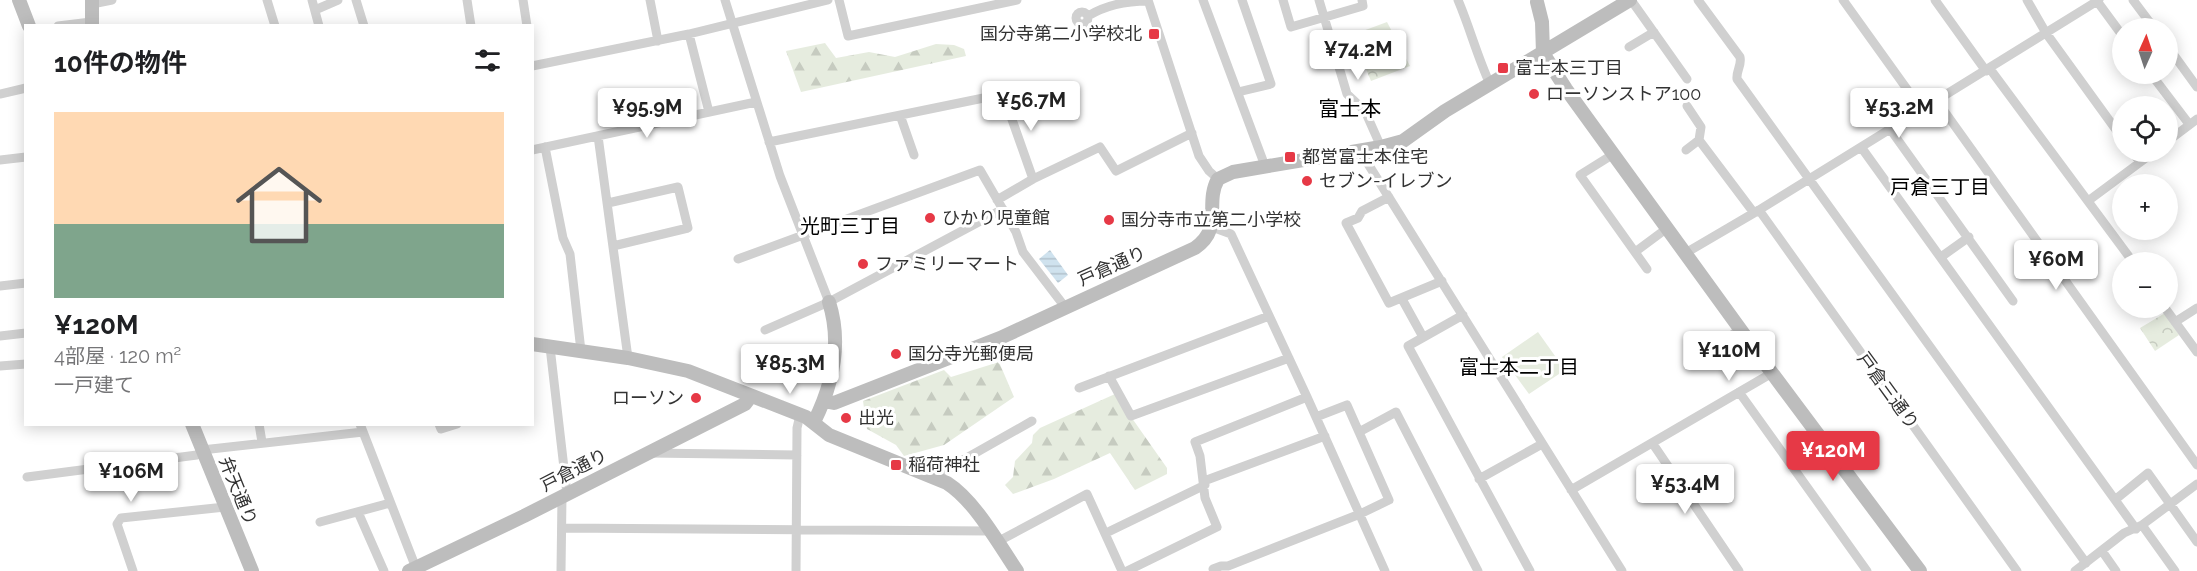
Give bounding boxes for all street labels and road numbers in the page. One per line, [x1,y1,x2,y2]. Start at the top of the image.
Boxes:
street label: 戸倉通り [1075,241,1149,290]
street label: 戸倉三通り [1853,348,1923,433]
street label: 戸倉通り [537,444,611,495]
street label: 弁天通り [215,454,262,528]

